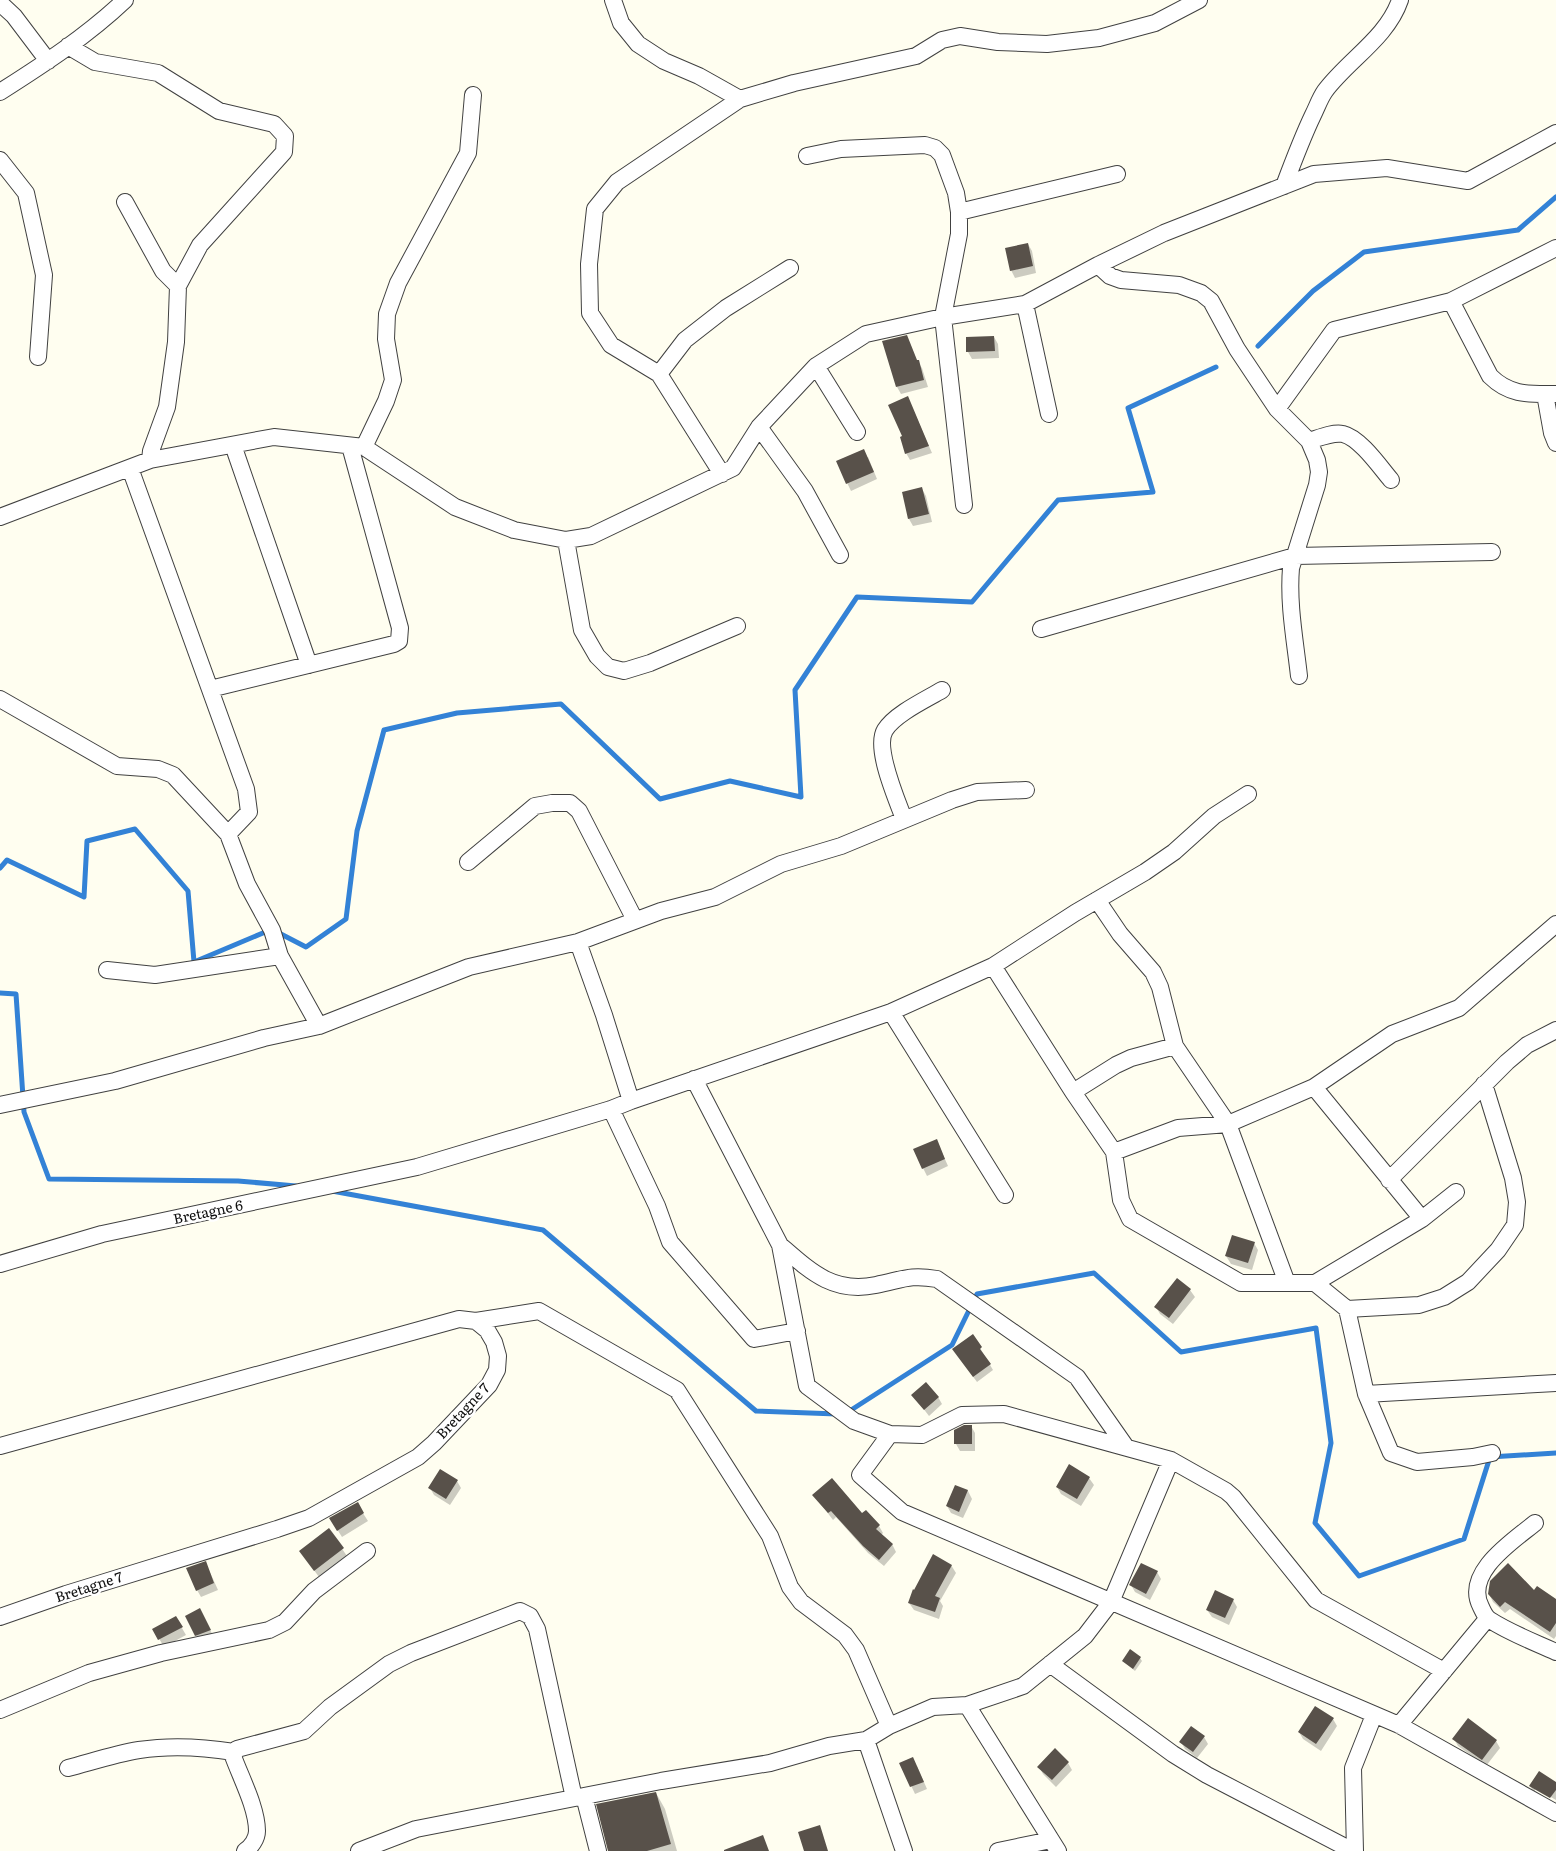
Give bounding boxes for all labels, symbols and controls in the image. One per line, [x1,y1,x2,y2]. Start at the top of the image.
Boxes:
street label: Bretagne 6 [171,1194,245,1228]
street label: Bretagne 7 [431,1378,493,1443]
street label: Bretagne 7 [52,1566,125,1606]

